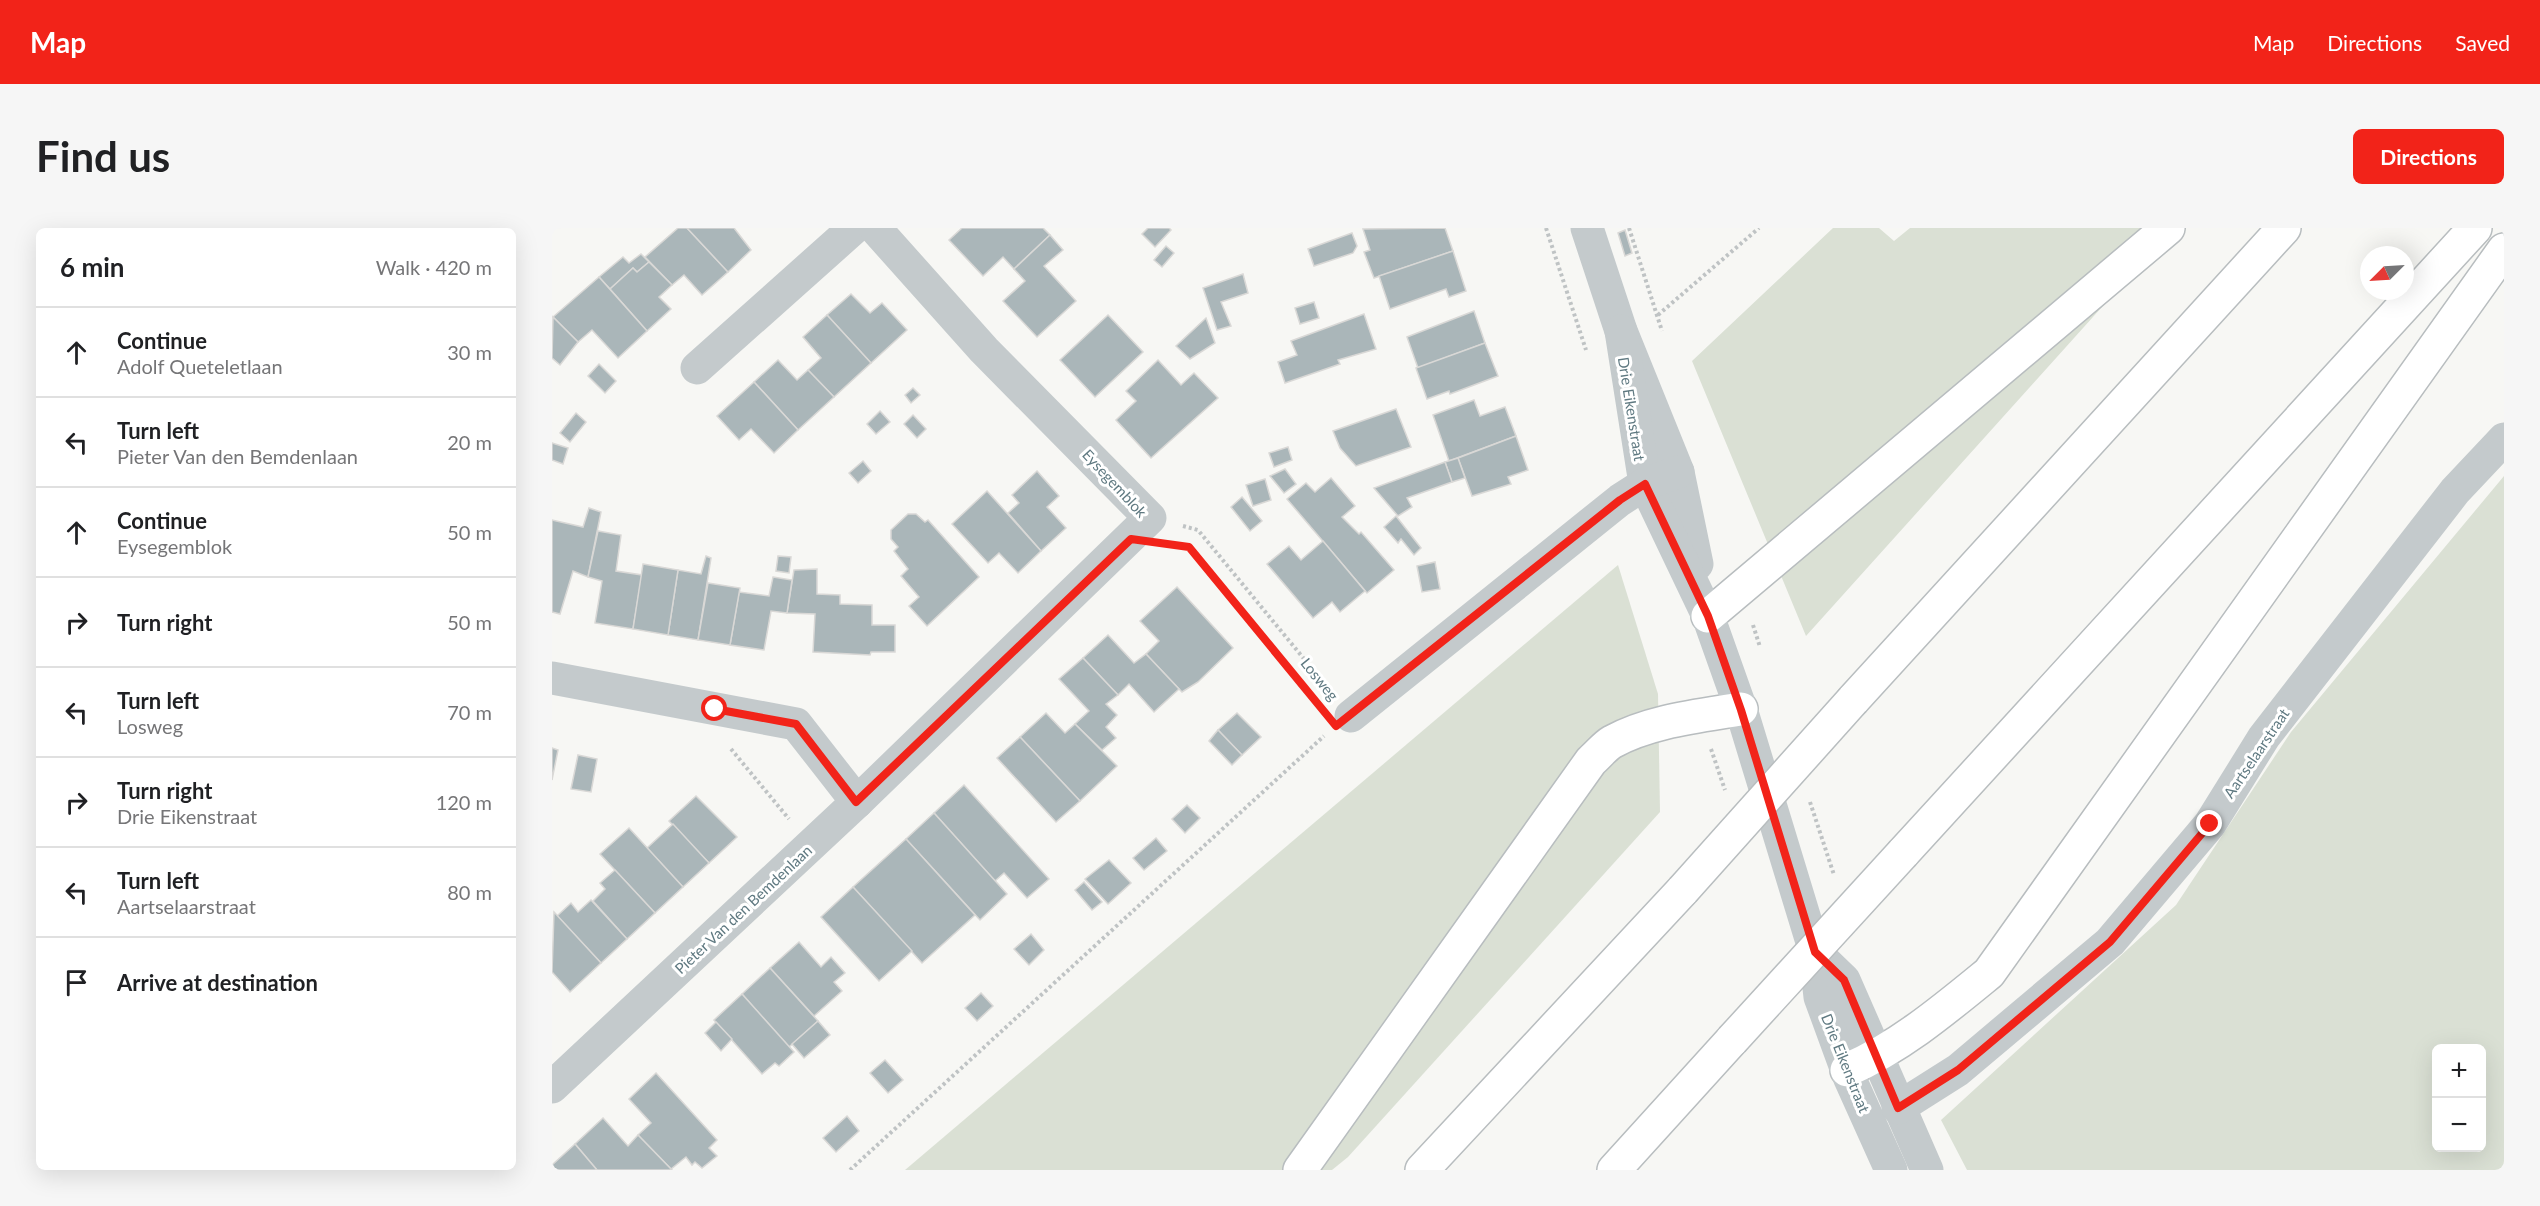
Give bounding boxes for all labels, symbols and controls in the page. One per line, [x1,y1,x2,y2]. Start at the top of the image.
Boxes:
text: Map [30,25,86,59]
text: Map [2253,30,2294,55]
text: Directions [2327,30,2422,55]
text: Saved [2455,30,2510,55]
button: Directions [2353,129,2504,184]
text: Find us [36,131,170,181]
north arrow [2360,246,2414,300]
text: 6 min [60,251,124,283]
text: Walk · 420 m [376,255,492,279]
text: Continue [117,327,207,354]
icon: ahead [60,336,93,369]
text: 30 m [447,340,492,364]
text: Adolf Queteletlaan [117,354,283,378]
street label: Drie Eikenstraat [1615,356,1649,463]
text: Turn left [117,417,199,444]
icon: left [60,426,93,459]
text: 20 m [447,430,492,454]
text: Pieter Van den Bemdenlaan [117,444,358,468]
street label: Eysegemblok [1079,445,1151,521]
text: Continue [117,507,207,534]
icon: ahead [60,516,93,549]
text: 50 m [447,520,492,544]
text: Eysegemblok [117,534,232,558]
icon: right [60,606,93,639]
text: Turn right [117,609,212,636]
text: 50 m [447,610,492,634]
street label: Losweg [1297,654,1343,704]
text: Turn left [117,687,199,714]
route start [701,695,727,721]
icon: left [60,696,93,729]
text: 70 m [447,700,492,724]
street label: Aartselaarstraat [2219,704,2293,801]
text: Losweg [117,714,183,738]
text: Turn right [117,777,212,804]
icon: right [60,786,93,819]
text: 120 m [436,790,492,814]
text: Drie Eikenstraat [117,804,257,828]
route end [2196,810,2222,836]
street label: Pieter Van den Bemdenlaan [671,841,815,977]
text: Turn left [117,867,199,894]
icon: left [60,876,93,909]
text: 80 m [447,880,492,904]
text: Aartselaarstraat [117,894,256,918]
icon: arrive [60,966,93,999]
text: Arrive at destination [117,969,318,996]
street label: Drie Eikenstraat [1818,1011,1874,1116]
map controls [2432,1044,2486,1152]
button: + [2432,1044,2486,1098]
button: − [2432,1098,2486,1152]

